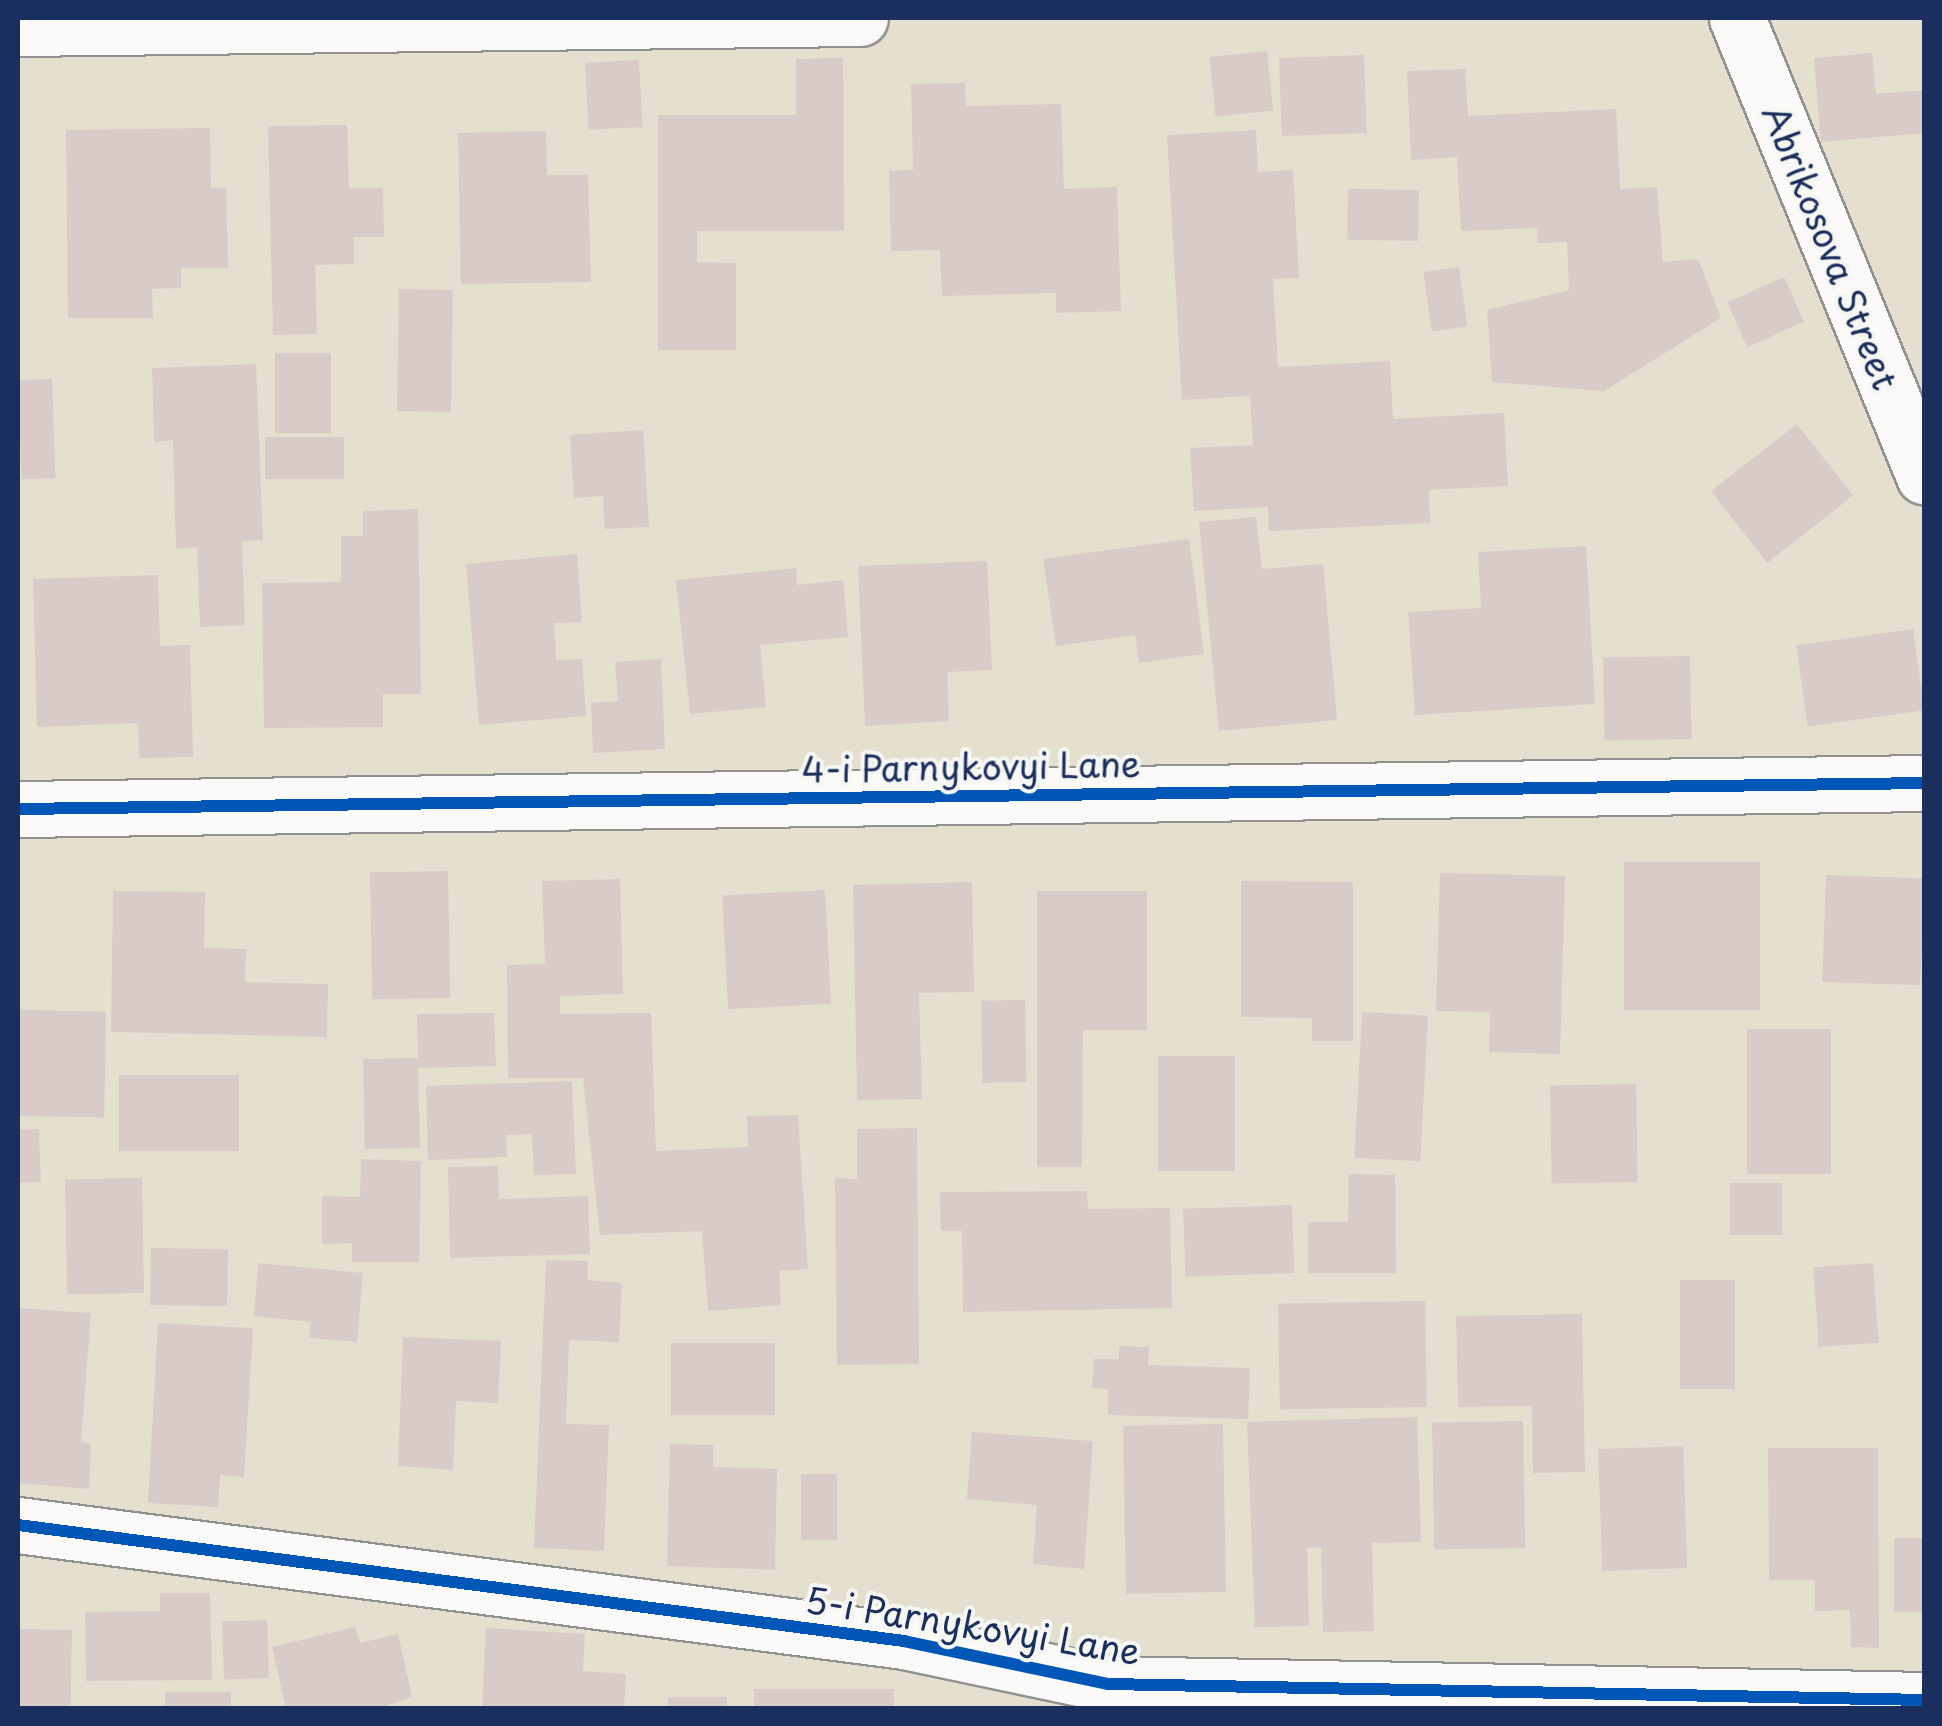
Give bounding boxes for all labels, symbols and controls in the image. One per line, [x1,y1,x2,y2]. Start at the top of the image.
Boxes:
street label: Abrikosova Street [1754,98,1908,396]
street label: 4-i Parnykovyi Lane [799,742,1143,790]
street label: 5-i Parnykovyi Lane [801,1577,1145,1673]

